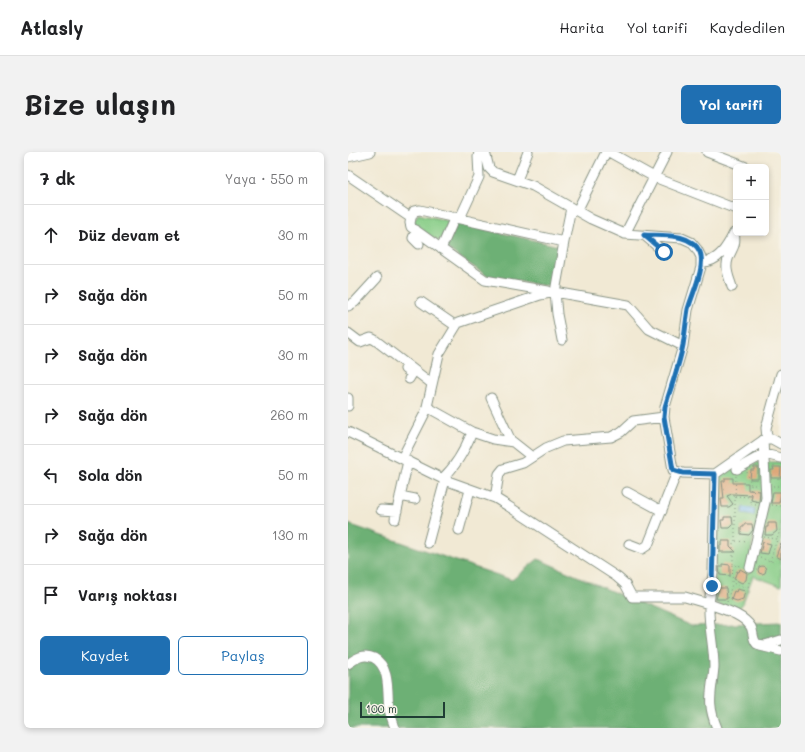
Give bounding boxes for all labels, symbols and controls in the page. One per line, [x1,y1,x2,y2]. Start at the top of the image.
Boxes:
text: Atlasly [20,15,83,40]
text: Harita [560,18,604,37]
text: Yol tarifi [626,18,688,37]
text: Kaydedilen [710,18,785,37]
button: Yol tarifi [681,85,781,124]
text: Bize ulaşın [24,86,176,122]
map controls [733,164,769,236]
button: + [733,164,769,200]
text: 7 dk [40,167,76,189]
text: Yaya · 550 m [225,170,308,187]
button: − [733,200,769,236]
icon: ahead [40,224,62,246]
text: Düz devam et [78,225,180,245]
text: 30 m [278,226,308,243]
route start [655,243,673,261]
icon: right [40,284,62,306]
text: Sağa dön [78,285,147,305]
text: 50 m [278,286,308,303]
icon: right [40,344,62,366]
text: Sağa dön [78,345,147,365]
text: 30 m [278,346,308,363]
icon: right [40,404,62,426]
text: Sağa dön [78,405,147,425]
text: 260 m [270,406,308,423]
icon: left [40,464,62,486]
text: Sola dön [78,465,142,485]
text: 50 m [278,466,308,483]
icon: right [40,524,62,546]
text: Sağa dön [78,525,147,545]
text: 130 m [272,526,308,543]
route end [703,577,721,595]
icon: arrive [40,584,62,606]
text: Varış noktası [78,585,178,605]
button: Kaydet [40,636,170,675]
button: Paylaş [178,636,308,675]
scale bar [360,700,445,719]
text: 100 m [366,701,397,716]

